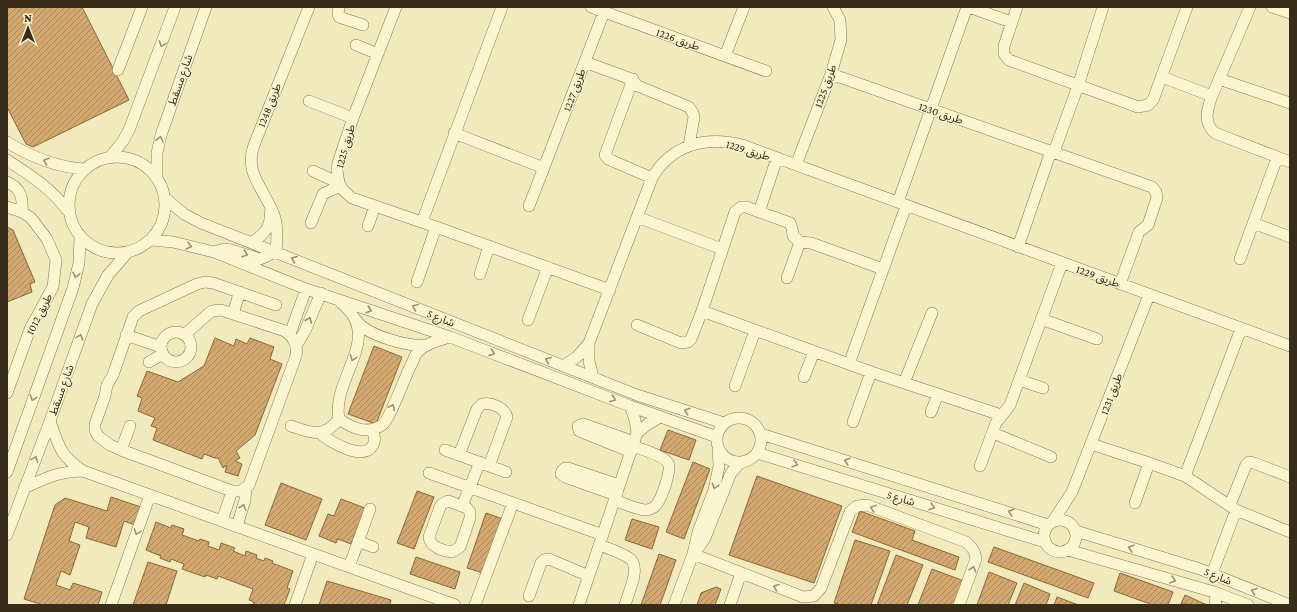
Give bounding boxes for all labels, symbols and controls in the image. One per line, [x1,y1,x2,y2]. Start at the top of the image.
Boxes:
north arrow [8,8,48,48]
text: N [24,12,32,24]
street label: طريق 1226 [654,26,701,53]
one-way arrow [158,40,166,47]
street label: شارع مسقط [166,53,196,108]
street label: طريق 1225 [812,63,839,110]
street label: طريق 1227 [560,67,589,113]
street label: طريق 1248 [255,81,284,129]
street label: طريق 1230 [917,100,965,127]
street label: طريق 1225 [333,123,358,170]
one-way arrow [156,135,164,142]
street label: طريق 1229 [724,138,771,163]
one-way arrow [43,157,50,165]
one-way arrow [186,241,192,249]
one-way arrow [242,250,249,258]
one-way arrow [290,256,297,264]
street label: طريق 1229 [1074,263,1121,290]
one-way arrow [73,272,81,278]
street label: طريق 1012 [24,291,55,337]
one-way arrow [411,304,418,312]
one-way arrow [366,305,373,314]
street label: شارع 5 [425,307,457,331]
one-way arrow [305,317,313,324]
one-way arrow [76,333,84,340]
one-way arrow [488,349,495,357]
one-way arrow [350,354,358,361]
one-way arrow [545,357,552,365]
street label: شارع مسقط [46,363,78,418]
street label: طريق 1231 [1098,372,1125,417]
one-way arrow [30,394,38,401]
one-way arrow [610,395,617,403]
one-way arrow [387,404,395,412]
one-way arrow [684,407,691,415]
one-way arrow [31,455,39,462]
one-way arrow [843,457,850,466]
one-way arrow [791,459,798,468]
one-way arrow [711,483,720,490]
street label: شارع 5 [885,488,917,510]
one-way arrow [928,502,935,511]
one-way arrow [238,504,247,511]
one-way arrow [869,504,876,512]
one-way arrow [1008,509,1015,517]
one-way arrow [133,528,142,535]
one-way arrow [1128,544,1135,553]
one-way arrow [968,565,977,572]
street label: شارع 5 [1202,565,1234,589]
one-way arrow [1169,575,1176,584]
one-way arrow [773,583,780,591]
one-way arrow [1250,587,1257,595]

